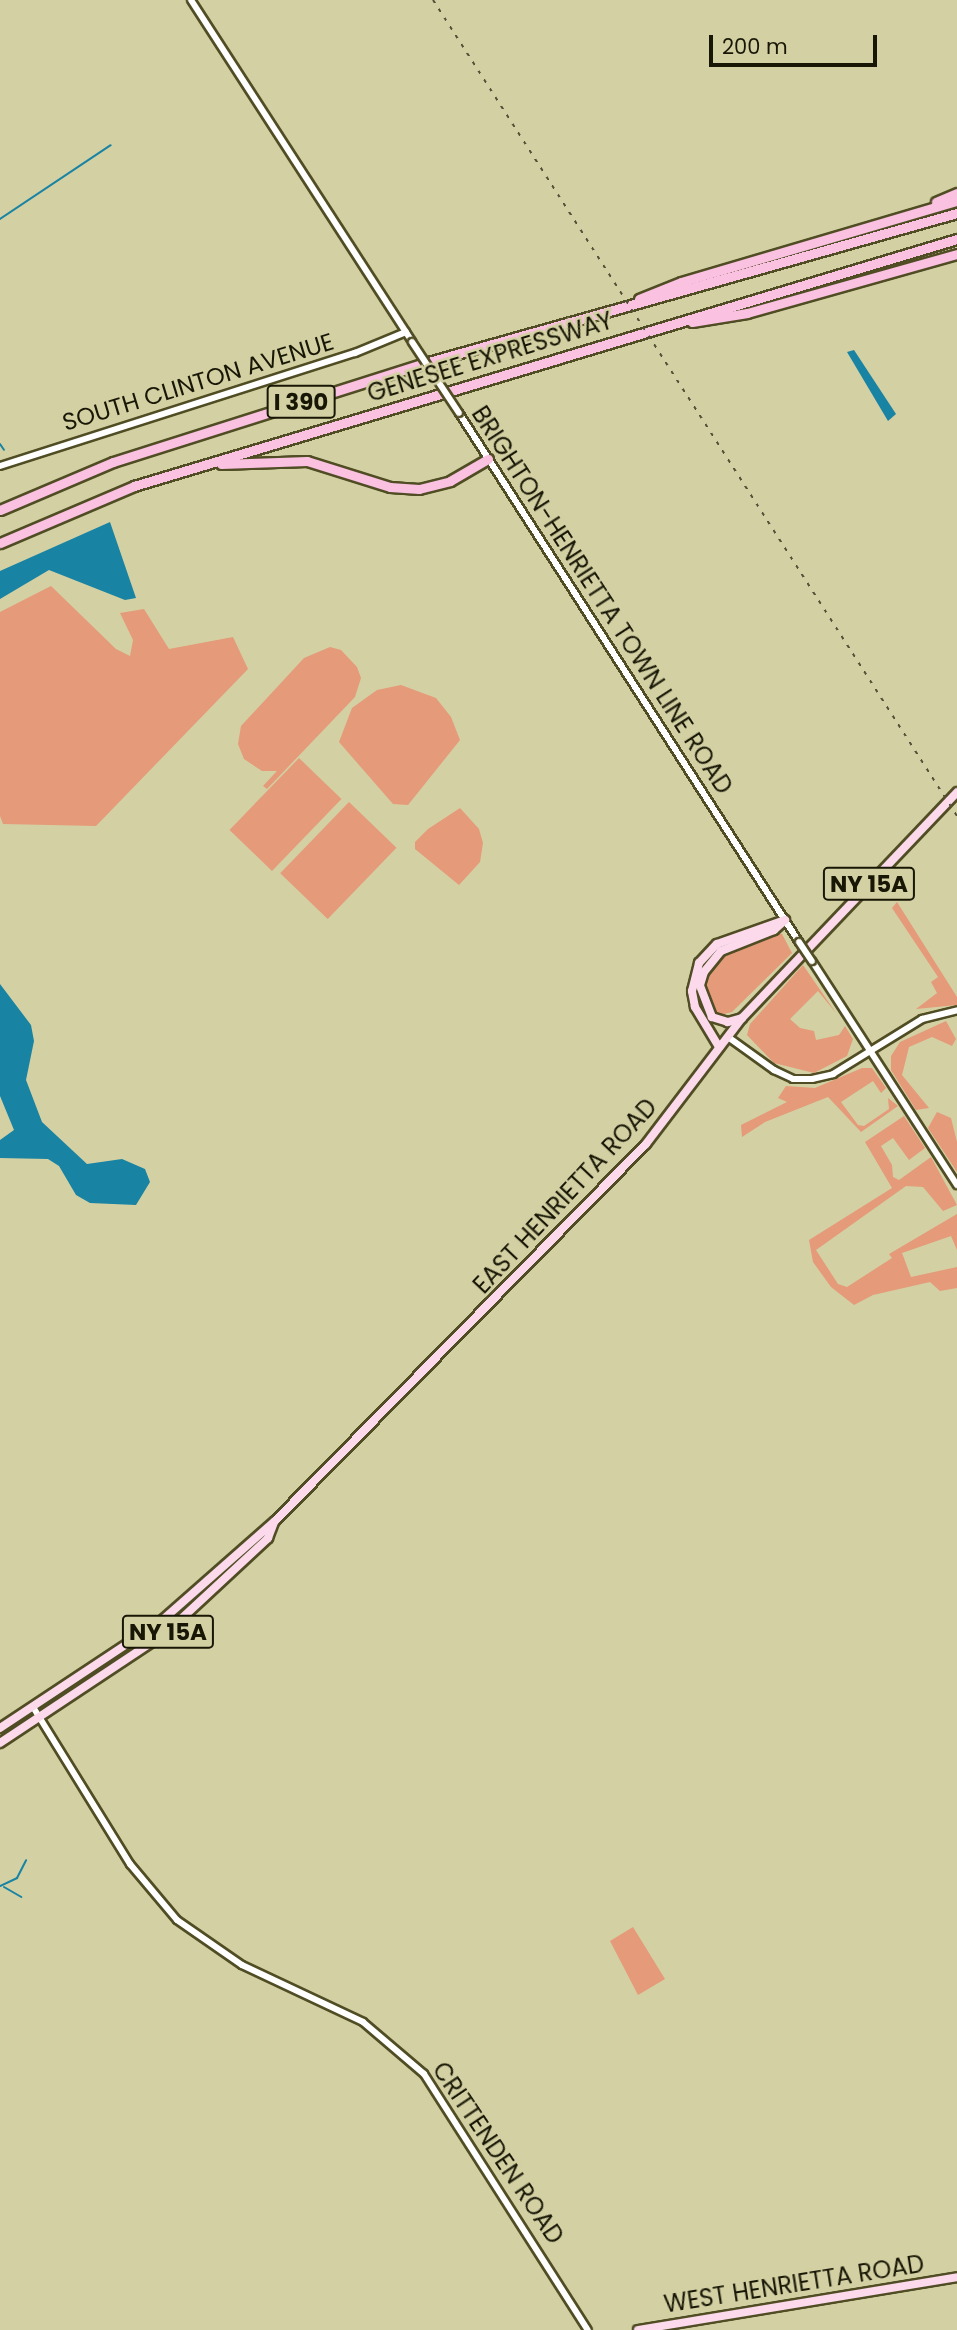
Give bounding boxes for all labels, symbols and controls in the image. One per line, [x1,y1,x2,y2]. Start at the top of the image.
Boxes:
scale bar [712,21,880,65]
text: 200 m [722,32,788,61]
street label: GENESEE EXPRESSWAY [364,306,616,408]
street label: SOUTH CLINTON AVENUE [59,327,337,437]
road number: I 390 [266,382,336,422]
street label: BRIGHTON-HENRIETTA TOWN LINE ROAD [466,401,738,799]
road number: NY 15A [822,864,916,904]
street label: EAST HENRIETTA ROAD [467,1093,663,1299]
road number: NY 15A [121,1612,215,1652]
street label: CRITTENDEN ROAD [426,2057,570,2249]
street label: WEST HENRIETTA ROAD [662,2249,926,2319]

